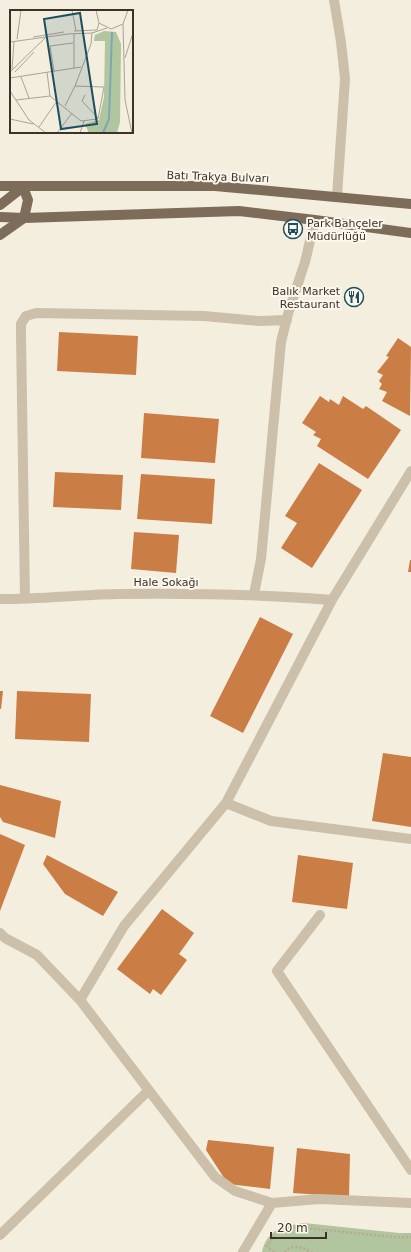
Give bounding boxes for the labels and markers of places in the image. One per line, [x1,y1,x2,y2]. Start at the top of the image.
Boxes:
place label: Park Bahçeler Müdürlüğü [307,217,383,243]
bus stop icon: Park Bahçeler Müdürlüğü [282,218,304,240]
place label: Balık Market Restaurant [272,285,341,311]
restaurant icon: Balık Market Restaurant [343,286,365,308]

